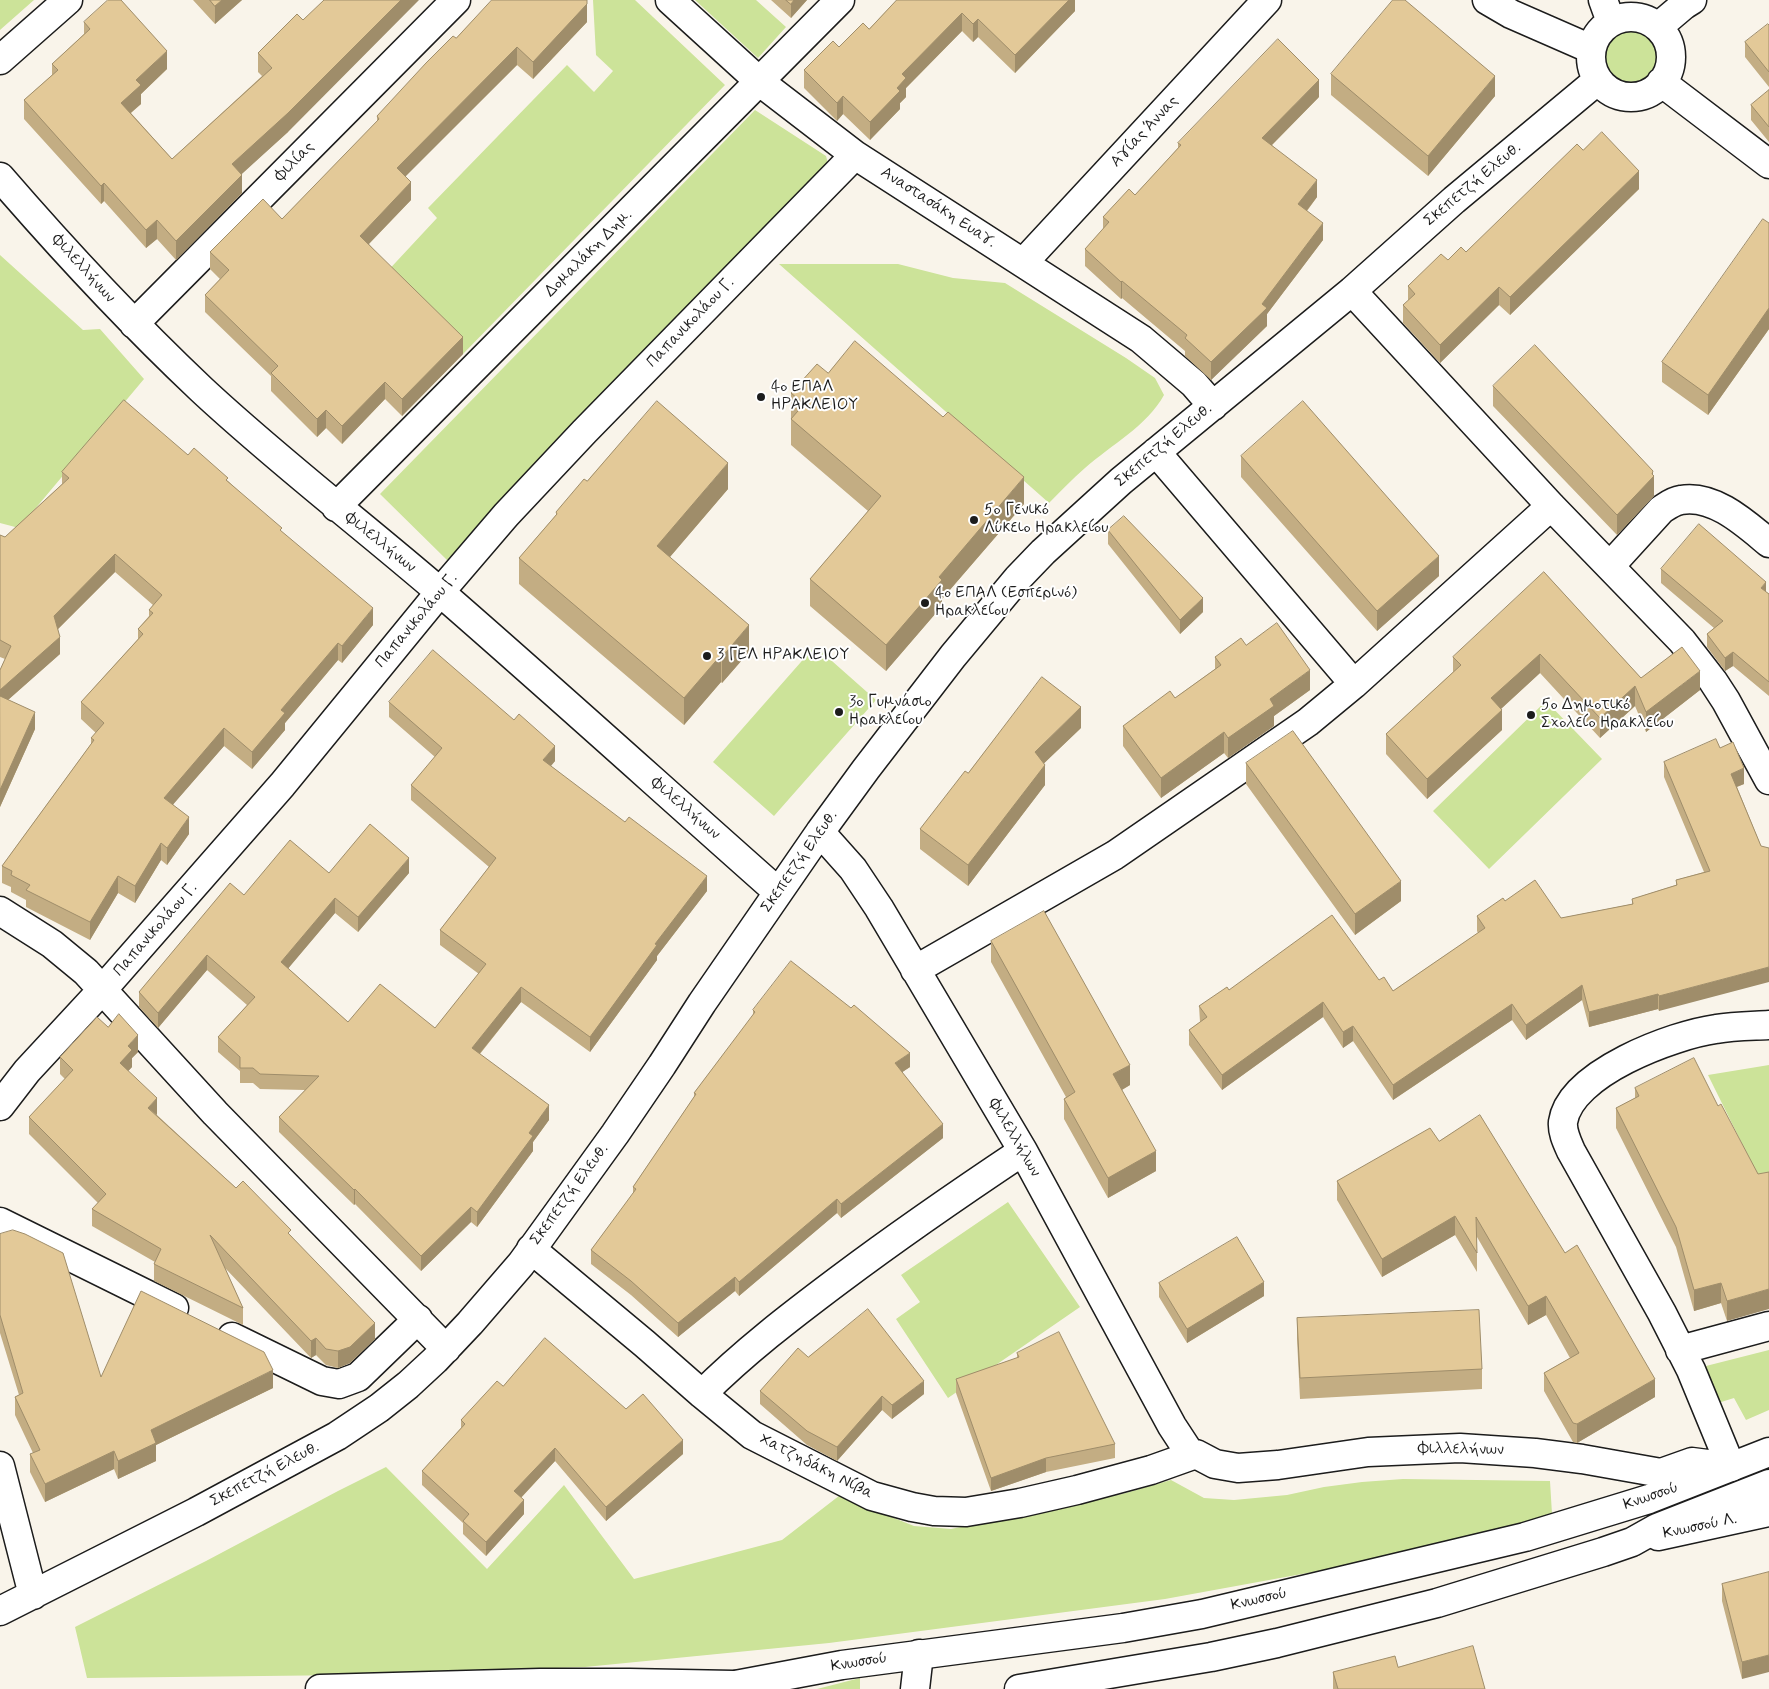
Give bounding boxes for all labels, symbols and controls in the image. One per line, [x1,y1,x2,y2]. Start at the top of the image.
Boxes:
street label: Αγίας Άννας [1107,92,1183,172]
street label: Φιλίας [271,138,319,186]
street label: Σκεπετζή Ελευθ. [1421,139,1525,231]
street label: Αναστασάκη Ευαγ. [877,164,999,252]
street label: Δομαλάκη Δημ. [541,206,637,302]
street label: Φιλελλήνων [47,231,119,307]
street label: Παπανικολάου Γ. [643,274,739,372]
place label: 4ο ΕΠΑΛ ΗΡΑΚΛΕΙΟΥ [771,378,858,416]
marker: 4ο ΕΠΑΛ ΗΡΑΚΛΕΙΟΥ [755,391,767,403]
street label: Σκεπετζή Ελευθ. [1112,400,1216,492]
place label: 5ο Γενικό Λύκειο Ηρακλείου [984,501,1108,539]
street label: Φιλελλήνων [341,509,419,577]
marker: 5ο Γενικό Λύκειο Ηρακλείου [968,514,980,526]
street label: Παπανικολάου Γ. [372,570,462,672]
place label: 4o ΕΠΑΛ (Εσπερινό) Ηρακλείου [935,584,1077,622]
marker: 4o ΕΠΑΛ (Εσπερινό) Ηρακλείου [919,597,931,609]
place label: 3 ΓΕΛ ΗΡΑΚΛΕΙΟΥ [717,646,849,666]
marker: 3 ΓΕΛ ΗΡΑΚΛΕΙΟΥ [701,650,713,662]
place label: 3ο Γυμνάσιο Ηρακλείου [849,693,932,731]
place label: 5ο Δημοτικό Σχολείο Ηρακλείου [1541,696,1673,734]
marker: 3ο Γυμνάσιο Ηρακλείου [833,706,845,718]
marker: 5ο Δημοτικό Σχολείο Ηρακλείου [1525,709,1537,721]
street label: Φιλελλήνων [646,774,724,844]
street label: Σκεπετζή Ελευθ. [758,807,842,917]
street label: Παπανικολάου Γ. [110,879,202,981]
street label: Φιλελλήλων [984,1095,1044,1181]
street label: Σκεπετζή Ελευθ. [527,1141,613,1249]
street label: Χατζηδάκη Νίβα [756,1430,876,1504]
street label: Σκεπετζή Ελευθ. [207,1438,323,1512]
street label: Φιλλελήνων [1418,1440,1504,1460]
street label: Κνωσσού [1621,1479,1681,1515]
street label: Κνωσσού Λ. [1661,1510,1739,1544]
street label: Κνωσσού [1229,1584,1289,1616]
street label: Κνωσσού [829,1649,889,1677]

